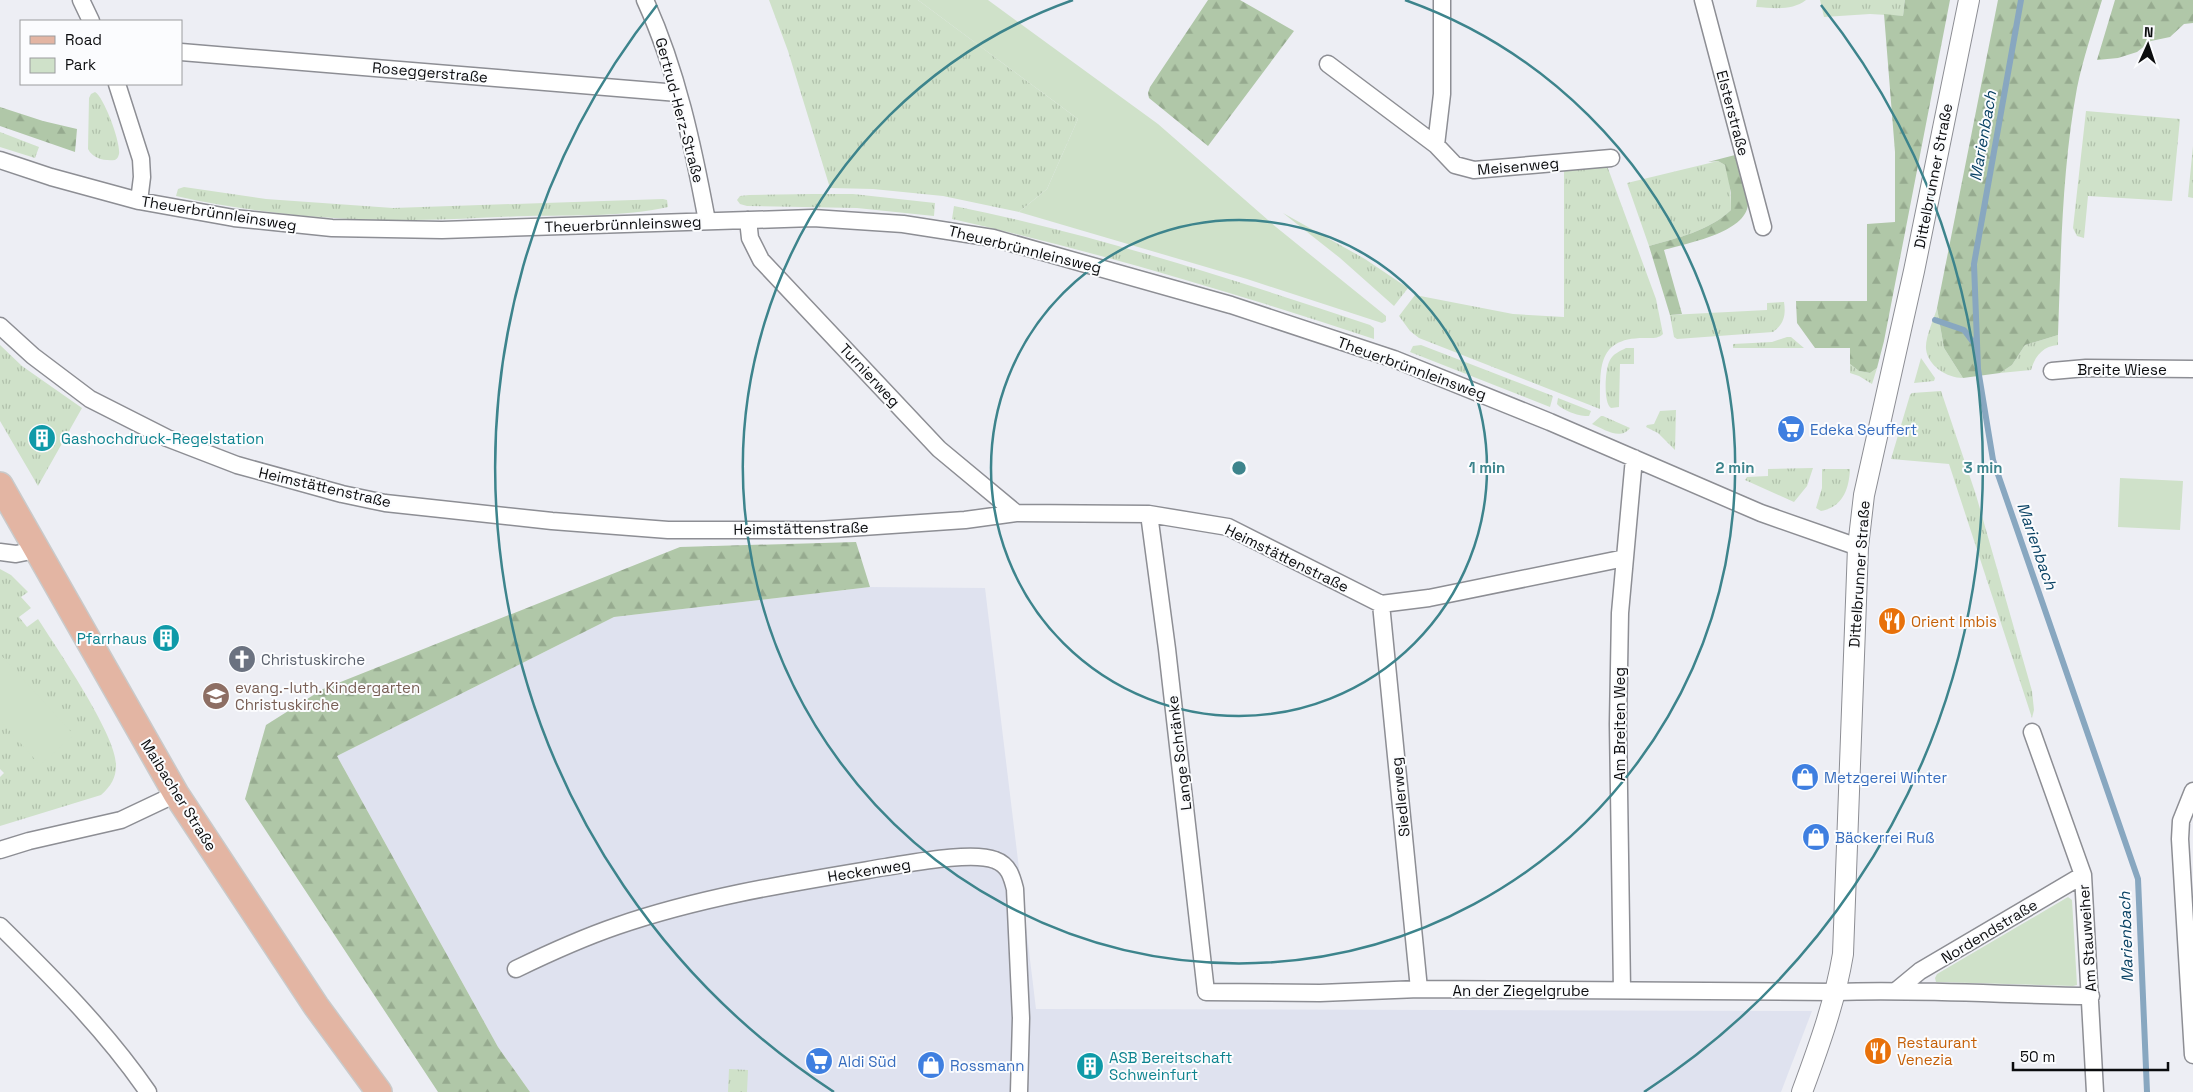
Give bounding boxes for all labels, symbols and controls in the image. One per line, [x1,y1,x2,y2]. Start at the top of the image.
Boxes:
legend [20,20,182,85]
north arrow [2123,20,2173,70]
text: N [2144,23,2154,41]
text: Road [65,30,102,49]
street label: Gertrud-Herz-Straße [651,35,709,185]
text: Park [65,55,96,74]
street label: Roseggerstraße [371,57,489,87]
street label: Elsterstraße [1712,68,1754,158]
water label: Marienbach [1965,88,2001,183]
street label: Dittelbrunner Straße [1910,102,1956,250]
street label: Meisenweg [1476,153,1560,179]
street label: Theuerbrünnleinsweg [140,191,298,235]
street label: Theuerbrünnleinsweg [544,212,702,236]
street label: Theuerbrünnleinsweg [946,221,1104,277]
street label: Theuerbrünnleinsweg [1335,332,1489,404]
street label: Turnierweg [836,339,904,411]
street label: Breite Wiese [2077,360,2167,379]
supermarket icon: Edeka Seuffert [1776,414,1806,444]
place label: Edeka Seuffert [1810,420,1917,439]
building icon: Gashochdruck-Regelstation [27,423,57,453]
place label: Gashochdruck-Regelstation [61,429,264,448]
text: 1 min [1469,458,1505,477]
text: 2 min [1716,458,1754,477]
text: 3 min [1964,458,2002,477]
centre of rings [1230,459,1248,477]
street label: Heimstättenstraße [257,463,393,511]
street label: Dittelbrunner Straße [1844,500,1874,648]
water label: Marienbach [2012,500,2062,594]
street label: Heimstättenstraße [733,517,869,539]
street label: Heimstättenstraße [1222,520,1352,596]
restaurant icon: Orient Imbis [1877,606,1907,636]
place label: Orient Imbis [1911,612,1997,631]
building icon: Pfarrhaus [151,623,181,653]
place label: Pfarrhaus [77,629,147,648]
church icon: Christuskirche [227,644,257,674]
place label: Christuskirche [261,650,365,669]
street label: Am Breiten Weg [1610,667,1629,781]
place label: evang.-luth. Kindergarten Christuskirche [235,678,420,714]
school or university icon: evang.-luth. Kindergarten Christuskirche [201,681,231,711]
street label: Lange Schränke [1163,694,1195,811]
street label: Maibacher Straße [137,736,221,855]
street label: Siedlerweg [1386,756,1414,838]
shop icon: Metzgerei Winter [1790,762,1820,792]
place label: Metzgerei Winter [1824,768,1947,787]
shop icon: Bäckerrei Ruß [1801,822,1831,852]
place label: Bäckerrei Ruß [1835,828,1934,847]
street label: Heckenweg [826,854,912,886]
street label: Am Stauweiher [2074,883,2100,993]
water label: Marienbach [2114,890,2138,983]
street label: Nordendstraße [1937,895,2041,967]
street label: An der Ziegelgrube [1453,981,1590,1000]
place label: Restaurant Venezia [1897,1033,1978,1069]
restaurant icon: Restaurant Venezia [1863,1036,1893,1066]
scale bar [2013,1040,2168,1072]
supermarket icon: Aldi Süd [804,1046,834,1076]
text: 50 m [2020,1047,2055,1066]
place label: ASB Bereitschaft Schweinfurt [1109,1048,1233,1084]
shop icon: Rossmann [916,1050,946,1080]
building icon: ASB Bereitschaft Schweinfurt [1075,1051,1105,1081]
place label: Aldi Süd [838,1052,896,1071]
place label: Rossmann [950,1056,1024,1075]

